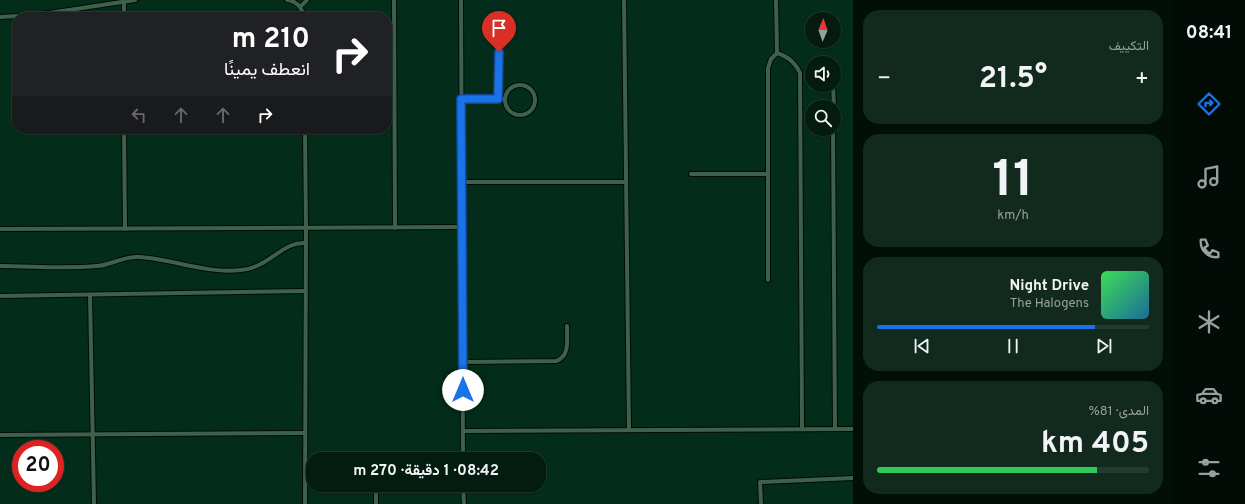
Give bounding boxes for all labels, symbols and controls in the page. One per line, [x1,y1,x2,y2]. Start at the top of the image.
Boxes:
pin [482,11,516,52]
north arrow [805,12,841,48]
map controls [805,12,841,136]
icon: arrive [488,17,510,39]
text: 210 m [232,22,310,58]
text: 08:41 [1186,22,1232,45]
icon: right [324,28,376,80]
text: التكييف [1109,39,1149,55]
button: sound [805,56,841,92]
text: انعطف يمينًا [224,59,310,82]
text: 21.5° [979,61,1047,98]
text: − [877,66,891,93]
text: + [1135,66,1149,93]
icon: directions [1195,90,1223,118]
button: search [805,100,841,136]
icon: left [128,104,150,126]
icon: ahead [170,104,192,126]
icon: ahead [212,104,234,126]
icon: right [254,104,276,126]
text: 11 [992,149,1034,215]
icon: music [1195,163,1223,191]
text: km/h [997,208,1029,224]
icon: phone [1195,235,1223,263]
text: Night Drive [1009,277,1089,296]
text: The Halogens [1010,296,1089,312]
icon: climate [1195,308,1223,336]
icon: previous [911,335,933,357]
icon: pause [1002,335,1024,357]
icon: next [1093,335,1115,357]
position arrow [442,369,484,411]
icon: car [1195,381,1223,409]
text: المدى · 81% [1088,404,1149,420]
text: 405 km [1041,426,1149,463]
speed limit sign: 20 [12,440,64,492]
icon: filters [1195,454,1223,482]
text: 08:42 · 1 دقيقة · 270 m [353,462,499,481]

